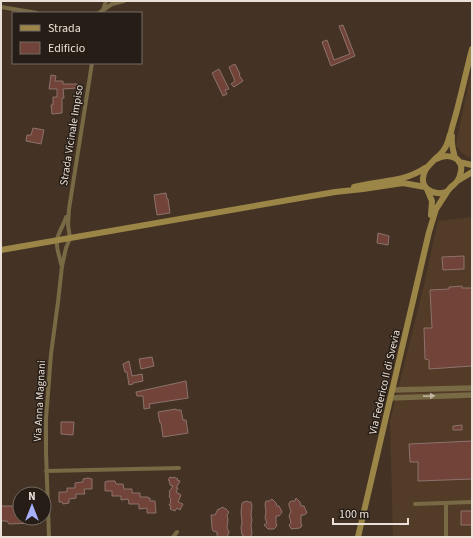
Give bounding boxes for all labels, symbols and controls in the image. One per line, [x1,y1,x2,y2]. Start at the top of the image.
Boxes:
legend [12,12,142,64]
text: Strada [48,20,81,37]
text: Edificio [48,40,85,57]
street label: Strada Vicinale Impiso [56,84,87,187]
street label: Via Federico II di Svevia [365,328,404,436]
street label: Via Anna Magnani [30,360,49,442]
one-way arrow [423,393,435,400]
north arrow [12,486,52,526]
text: N [28,489,36,504]
scale bar [333,500,408,526]
text: 100 m [339,506,369,523]

